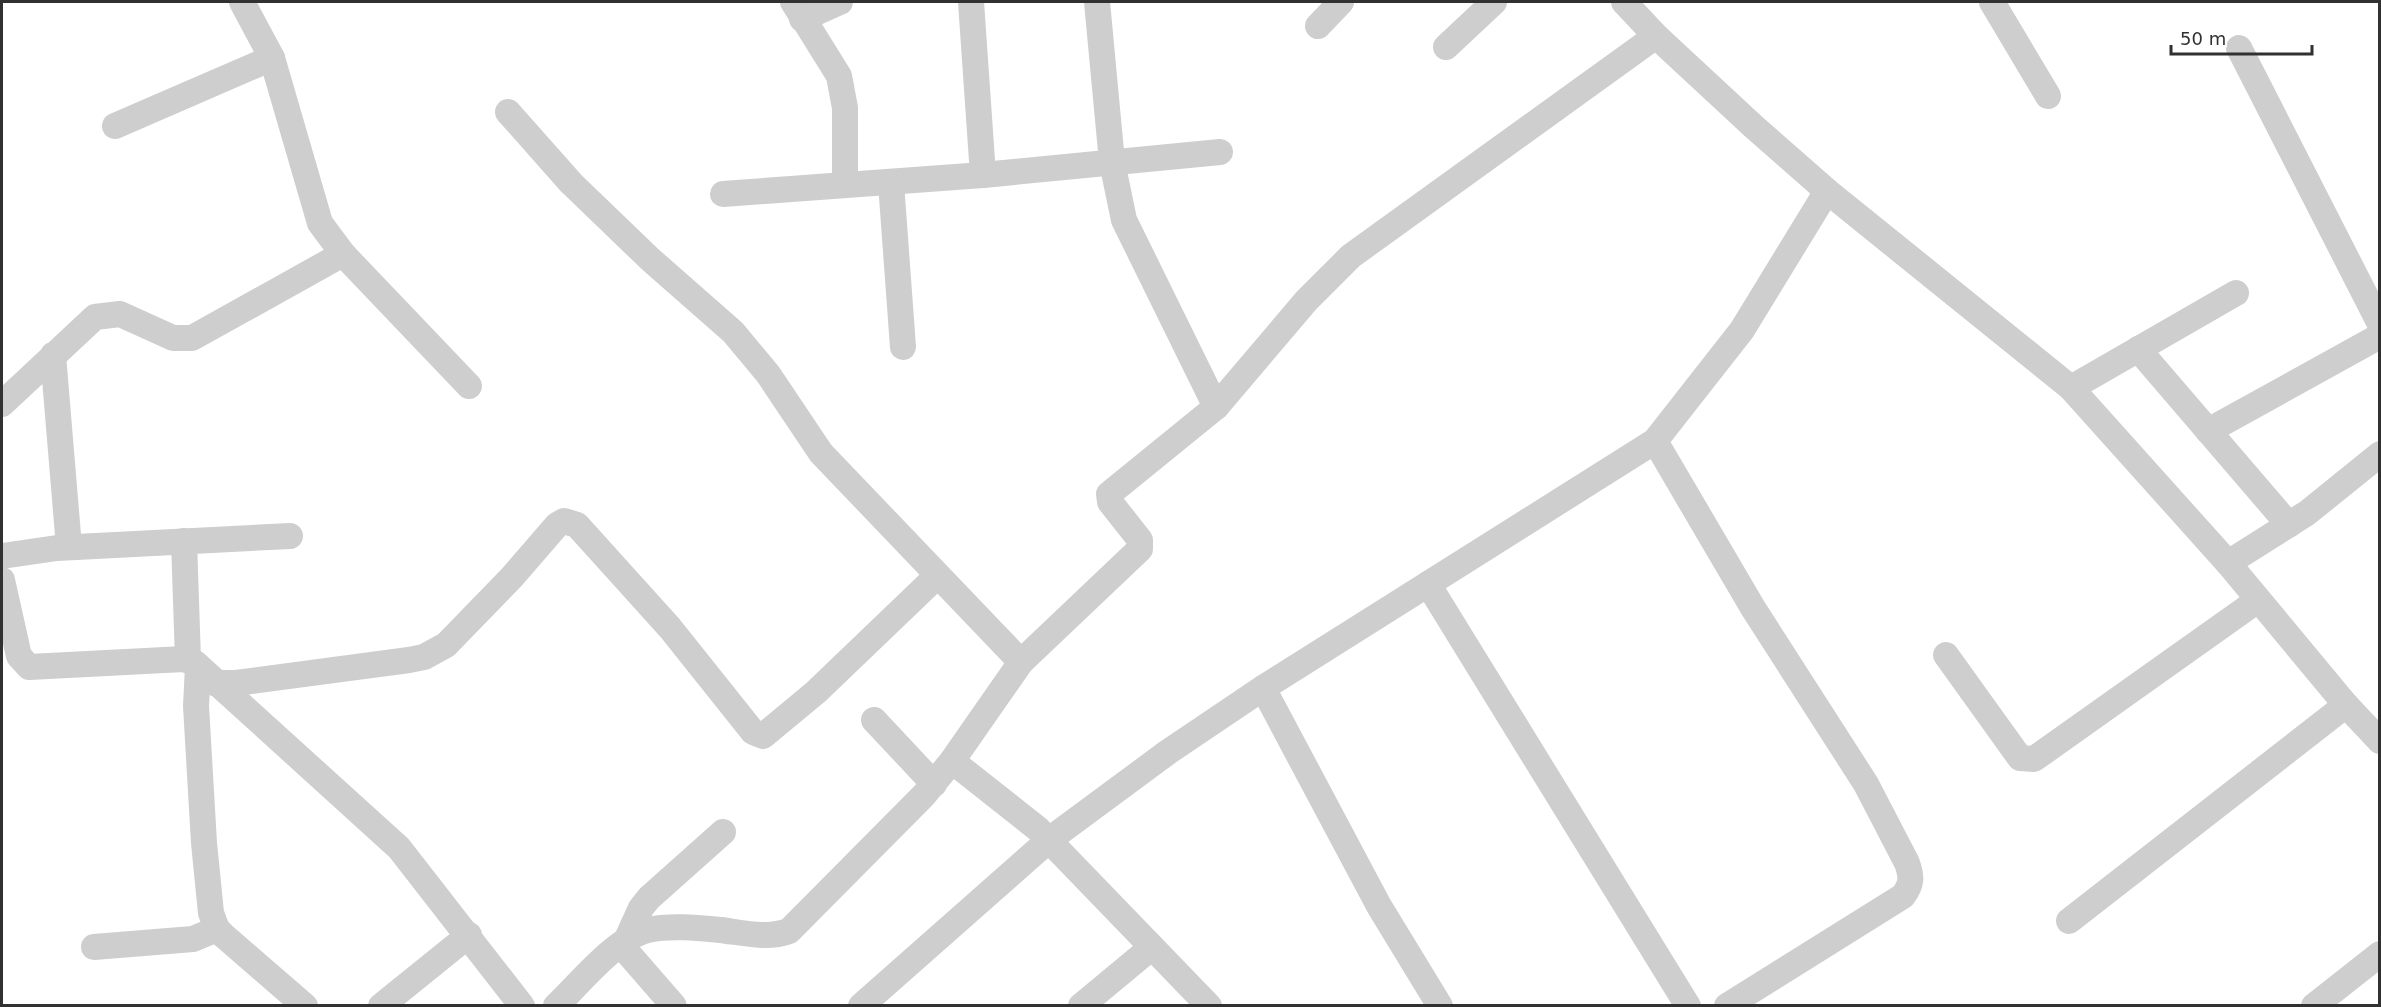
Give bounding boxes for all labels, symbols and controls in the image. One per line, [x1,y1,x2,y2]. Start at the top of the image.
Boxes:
scale bar [2171,18,2312,56]
text: 50 m [2180,28,2226,49]

